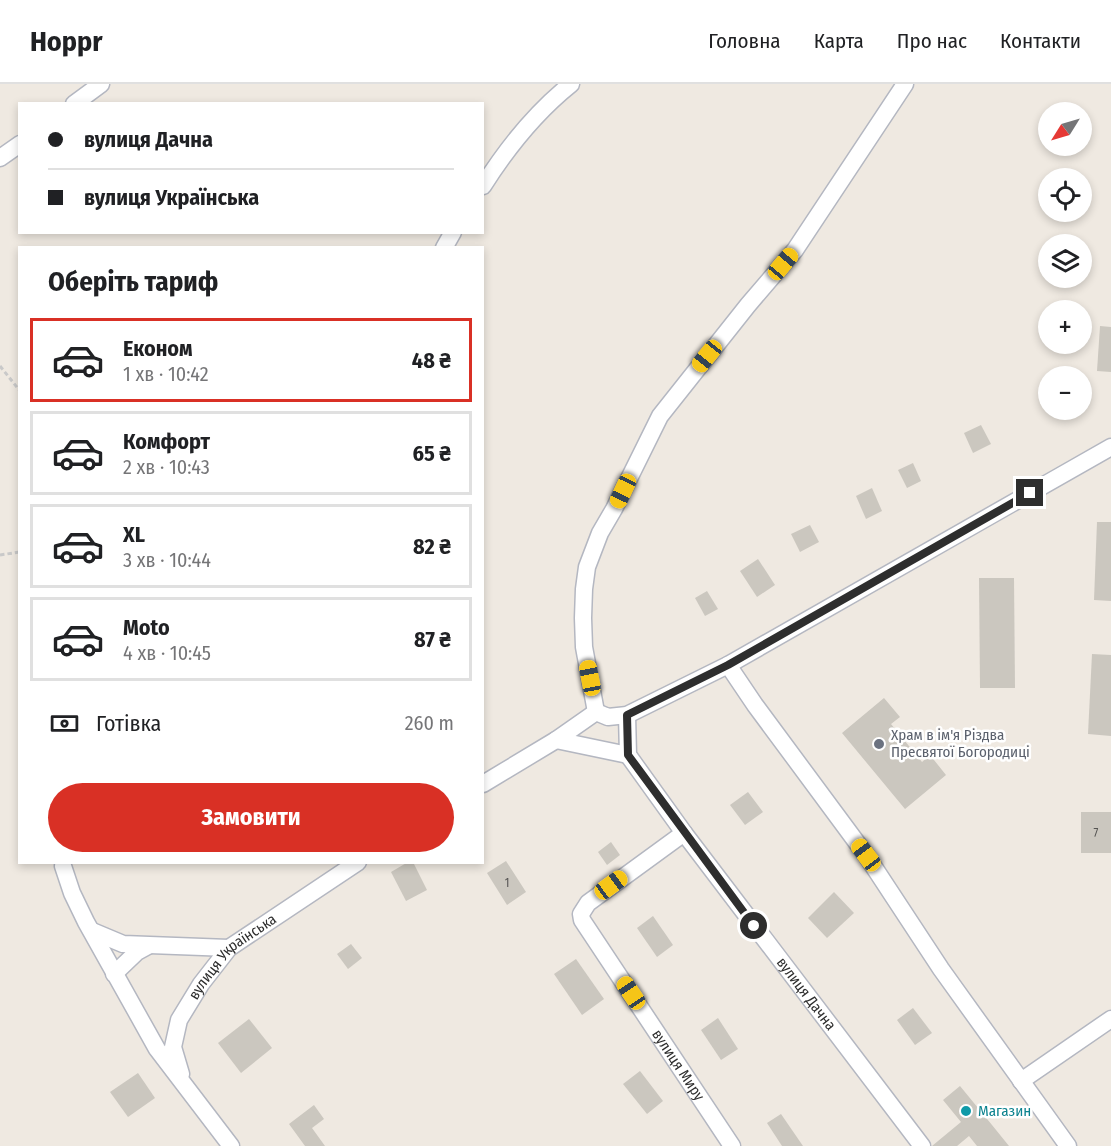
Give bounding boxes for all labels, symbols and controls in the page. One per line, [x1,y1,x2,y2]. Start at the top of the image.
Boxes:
text: Hoppr [30,25,102,58]
text: Головна [708,28,781,54]
text: Карта [814,28,864,54]
text: Про нас [897,28,967,54]
text: Контакти [1000,28,1081,54]
north arrow [1038,102,1092,156]
map controls [1038,102,1092,420]
text: вулиця Дачна [84,126,213,153]
button: locate [1038,168,1092,222]
text: вулиця Українська [84,184,259,211]
button: layers [1038,234,1092,288]
car [765,244,801,284]
text: Оберіть тариф [48,266,218,298]
button: + [1038,300,1092,354]
icon: car [51,333,105,387]
text: Економ [123,335,193,362]
car [689,336,725,376]
text: 48 ₴ [412,347,451,374]
text: 1 хв · 10:42 [123,362,209,386]
button: − [1038,366,1092,420]
icon: car [51,426,105,480]
text: Комфорт [123,428,210,455]
text: 65 ₴ [413,440,451,467]
text: 2 хв · 10:43 [123,455,210,479]
car [607,471,639,511]
route end [1016,479,1043,506]
icon: car [51,519,105,573]
text: XL [123,521,145,548]
text: 82 ₴ [413,533,451,560]
text: 3 хв · 10:44 [123,548,211,572]
icon: car [51,612,105,666]
text: Moto [123,614,170,641]
text: 87 ₴ [414,626,451,653]
text: 4 хв · 10:45 [123,641,211,665]
car [578,659,602,697]
icon: cash [48,707,81,740]
text: Готівка [96,710,161,737]
text: 260 m [405,711,454,735]
place label: Храм в ім'я Різдва Пресвятої Богородиці [891,726,1030,761]
marker: Храм в ім'я Різдва Пресвятої Богородиці [872,737,886,751]
button: Замовити [48,783,454,852]
house number: 7 [1094,826,1099,840]
car [848,835,884,875]
car [591,867,631,903]
house number: 1 [505,876,509,890]
street label: вулиця Українська [185,910,280,1003]
route start [740,912,767,939]
street label: вулиця Дачна [773,954,840,1034]
car [613,973,649,1013]
street label: вулиця Миру [648,1026,709,1104]
place label: Магазин [978,1102,1031,1120]
marker: Магазин [959,1104,973,1118]

